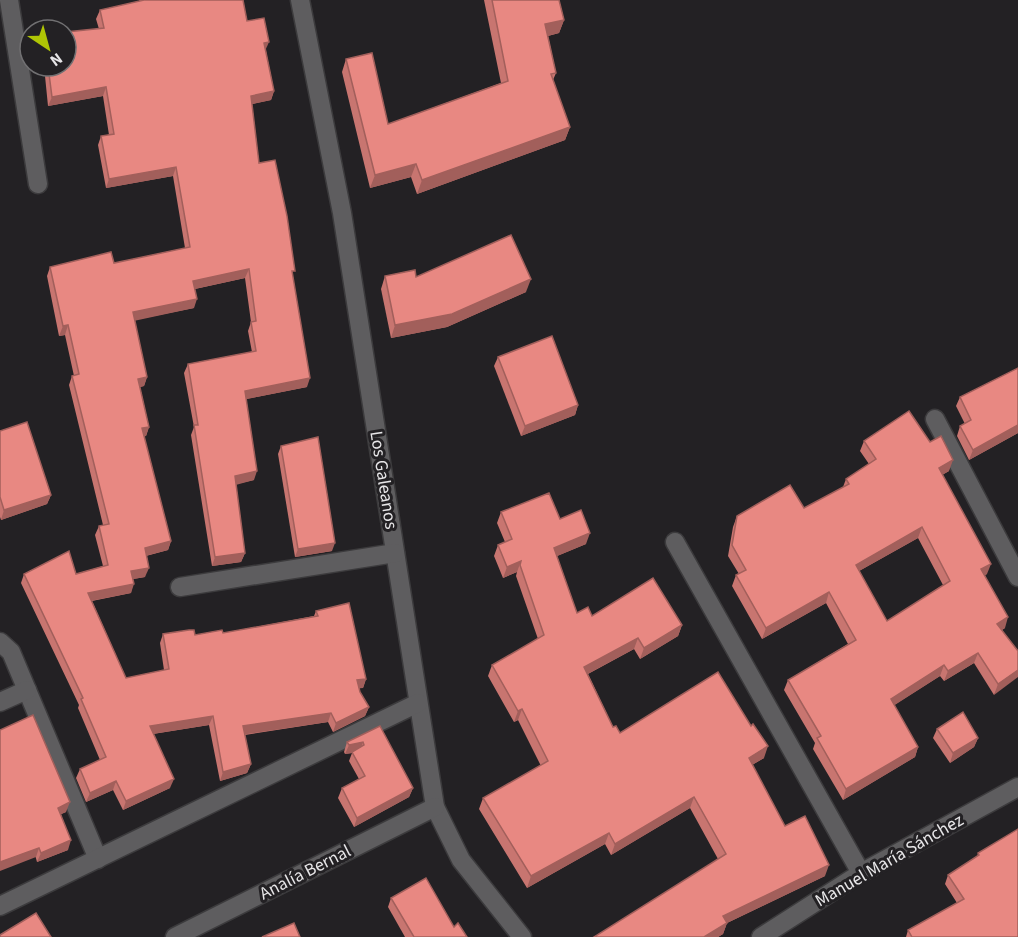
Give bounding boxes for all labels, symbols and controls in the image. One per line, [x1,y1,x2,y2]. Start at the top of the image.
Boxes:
north arrow [18,18,78,78]
text: N [45,47,67,71]
street label: Los Galeanos [363,429,404,531]
street label: Manuel María Sánchez [810,808,968,913]
street label: Analía Bernal [255,839,355,906]

